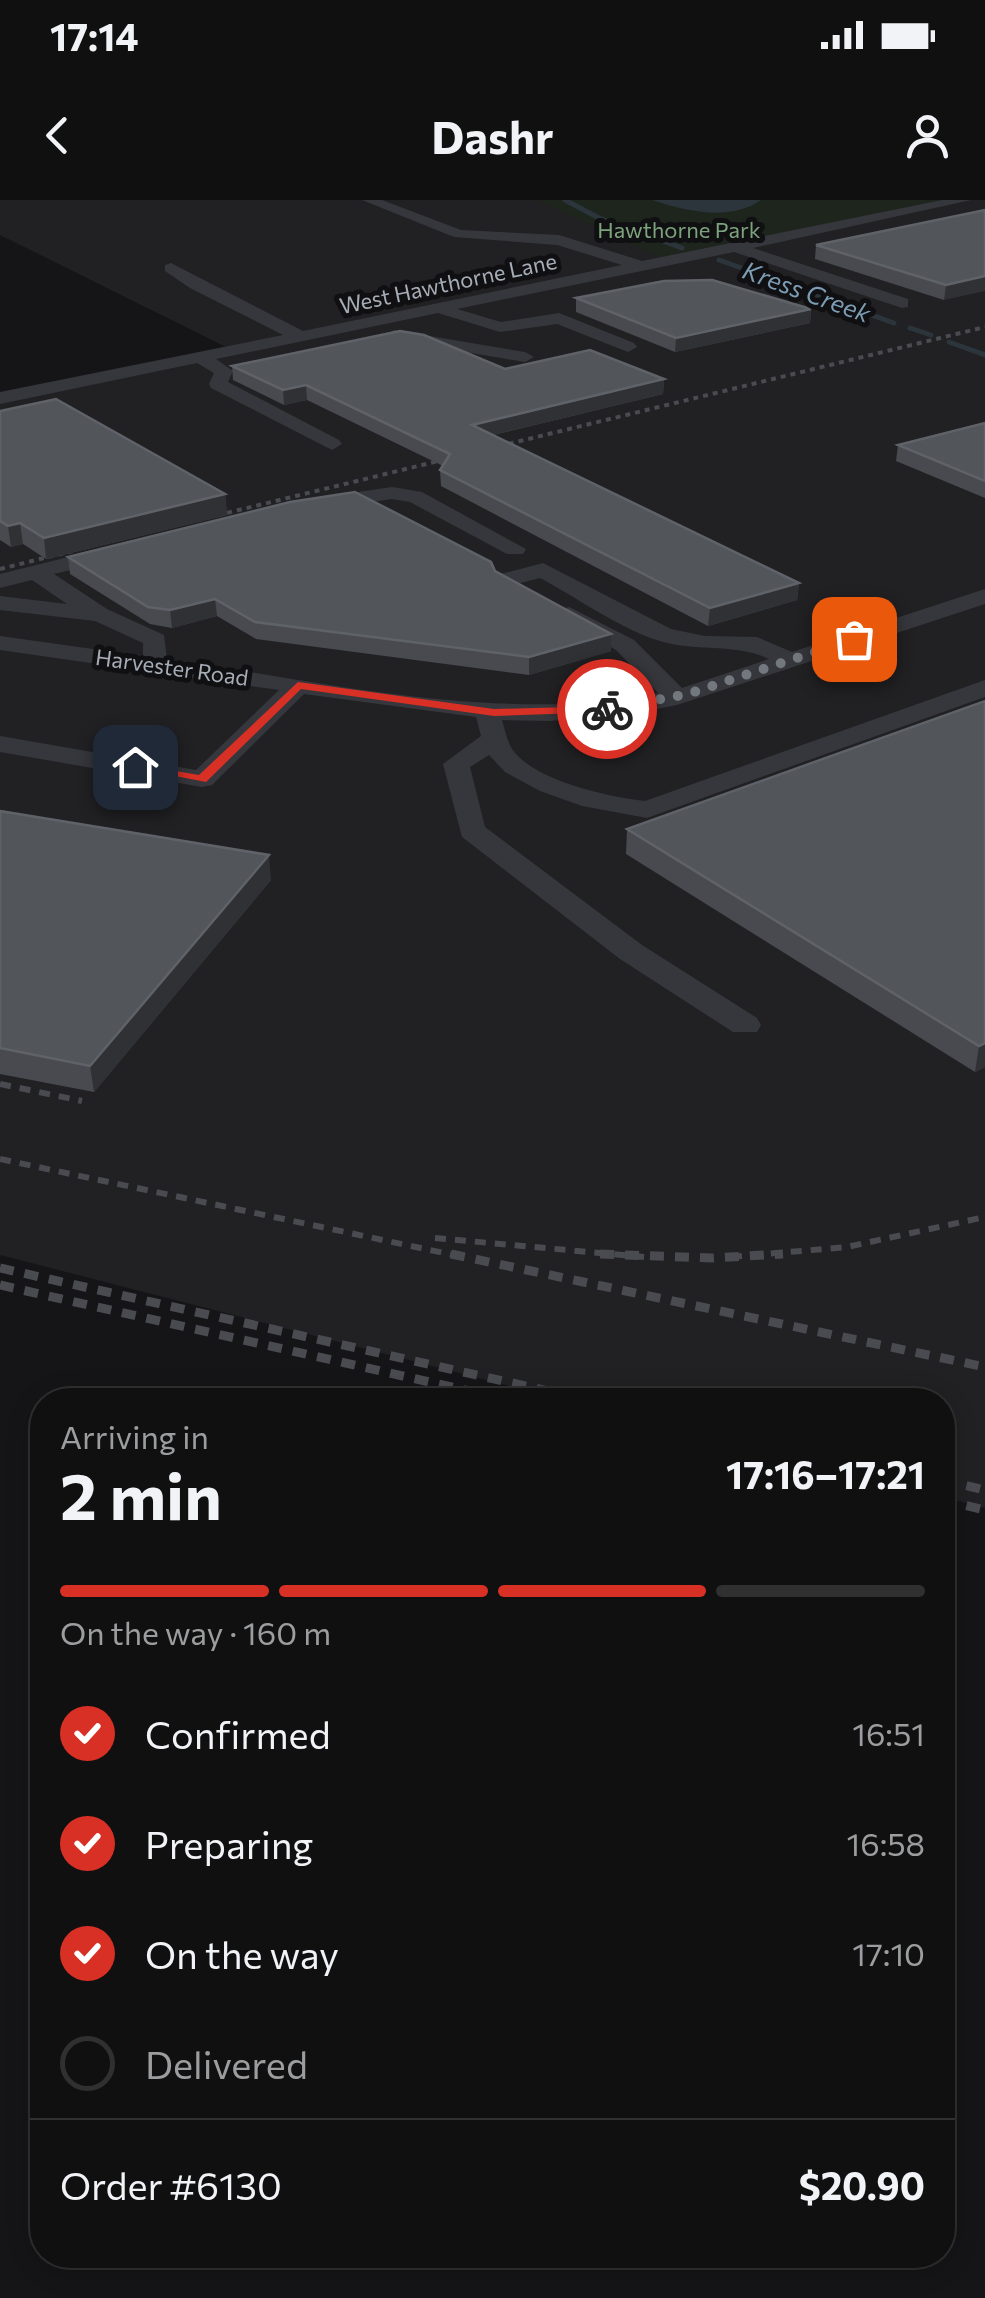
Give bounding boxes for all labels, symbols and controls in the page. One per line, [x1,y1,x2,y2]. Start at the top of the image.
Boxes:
text: 17:14 [50,12,139,59]
icon: back [30,108,85,163]
text: Dashr [431,108,554,163]
icon: person [900,108,955,163]
park label: Hawthorne Park [597,216,761,243]
street label: West Hawthorne Lane [337,247,559,319]
water label: Kress Creek [739,254,875,328]
pin [812,597,897,682]
icon: bag [827,612,882,667]
street label: Harvester Road [94,643,250,691]
courier [557,659,657,759]
icon: bike [580,682,635,737]
pin [93,725,178,810]
icon: home [108,740,163,795]
text: Arriving in [60,1416,209,1456]
text: 17:16–17:21 [726,1450,925,1497]
text: 2 min [60,1454,222,1533]
text: On the way · 160 m [60,1612,331,1652]
icon: check [60,1706,115,1761]
text: Confirmed [145,1710,331,1757]
text: 16:51 [852,1713,925,1753]
icon: check [60,1816,115,1871]
text: Preparing [145,1820,313,1867]
text: 16:58 [847,1823,925,1863]
icon: check [60,1926,115,1981]
text: On the way [145,1930,339,1977]
text: 17:10 [852,1933,925,1973]
text: Delivered [145,2040,308,2087]
text: Order #6130 [60,2161,282,2208]
text: $20.90 [799,2161,925,2208]

